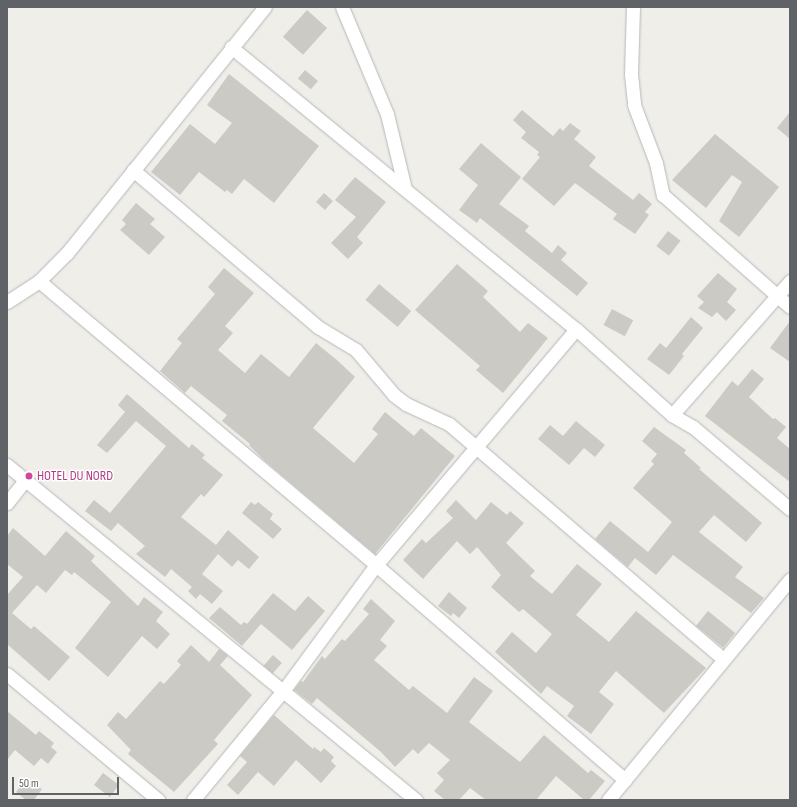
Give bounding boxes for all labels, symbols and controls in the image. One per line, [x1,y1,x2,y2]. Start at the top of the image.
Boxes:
place label: HOTEL DU NORD [37,468,113,484]
marker: HOTEL DU NORD [24,471,34,481]
scale bar [14,769,121,795]
text: 50 m [19,776,39,791]

